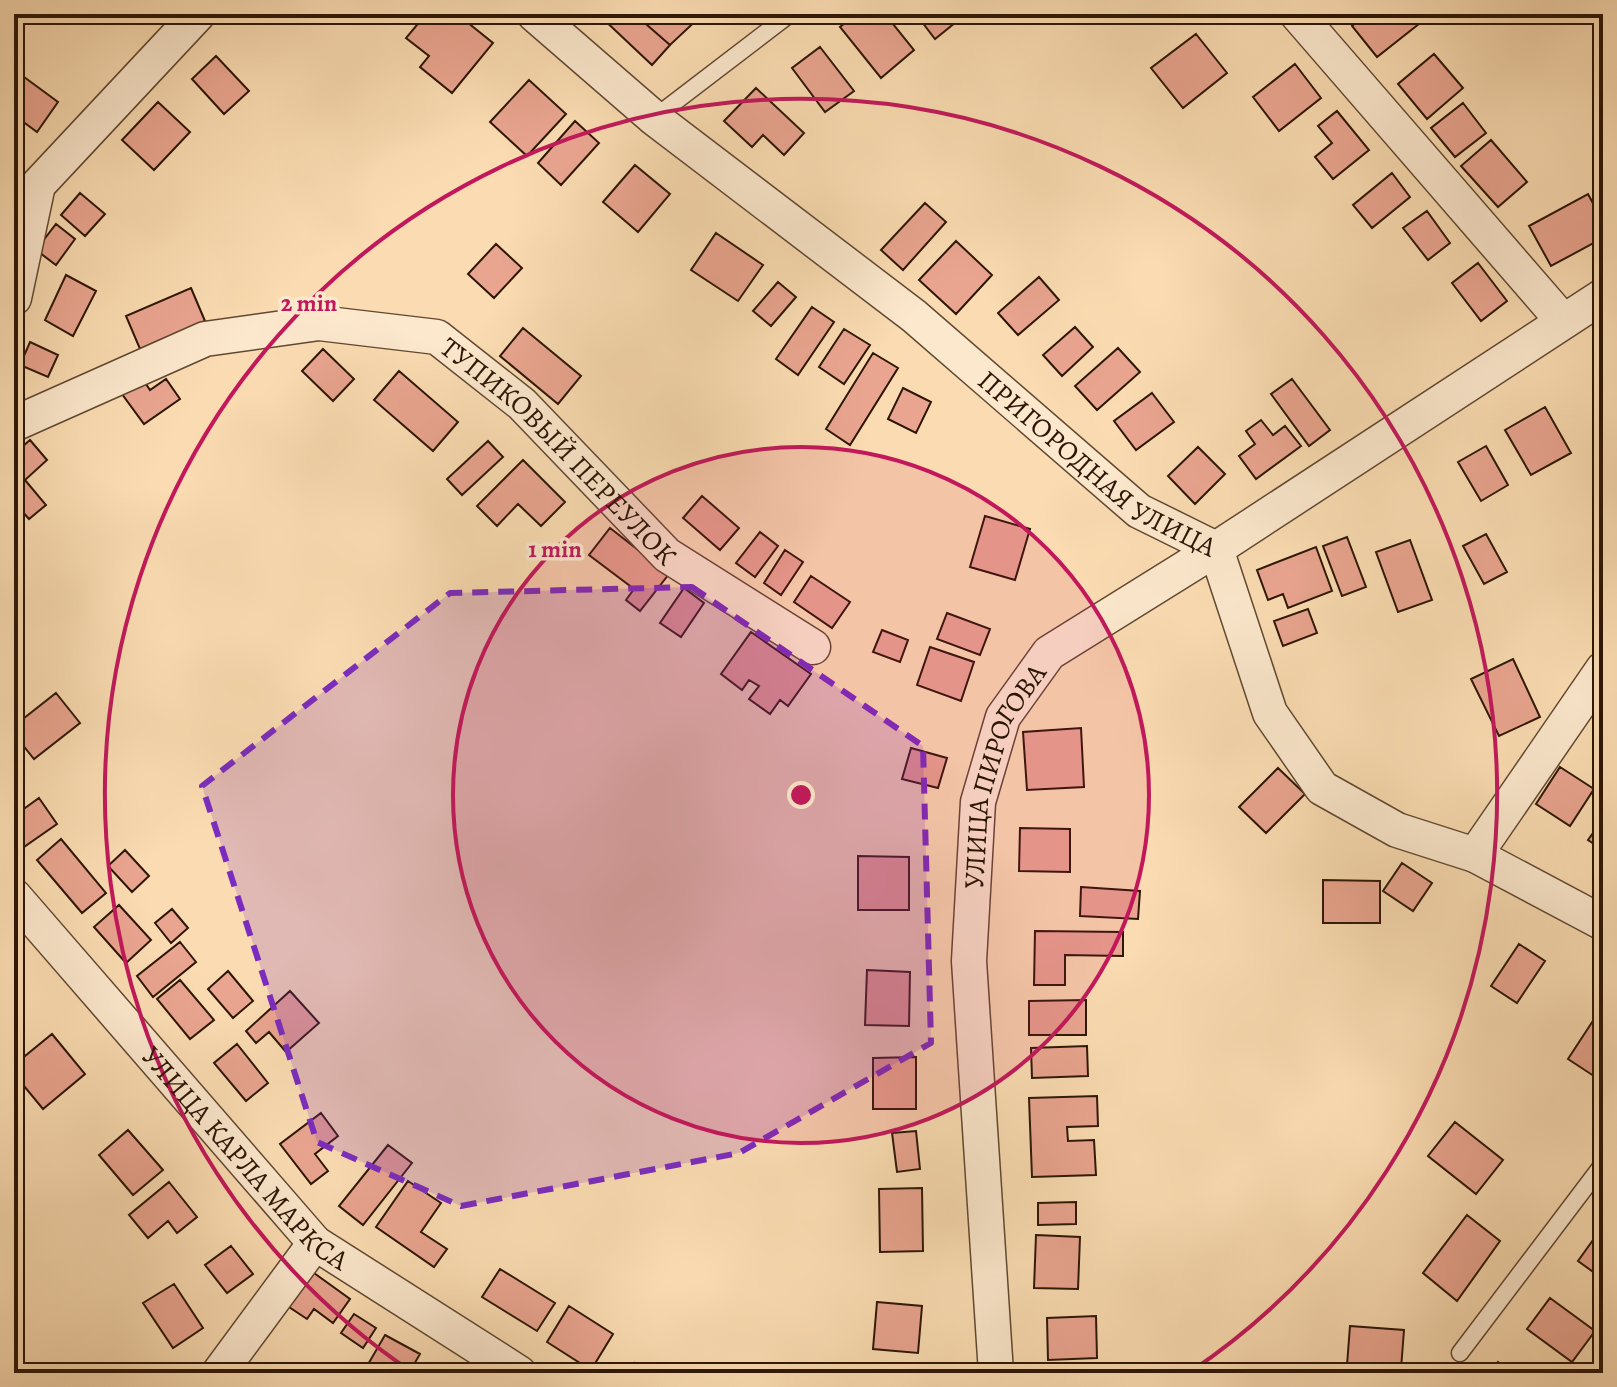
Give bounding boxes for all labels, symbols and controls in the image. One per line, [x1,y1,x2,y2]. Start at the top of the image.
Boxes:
text: 2 min [281,287,338,319]
street label: ТУПИКОВЫЙ ПЕРЕУЛОК [432,329,685,574]
street label: ПРИГОРОДНАЯ УЛИЦА [969,362,1223,567]
text: 1 min [528,533,582,565]
street label: УЛИЦА ПИРОГОВА [955,656,1056,890]
centre of rings [787,781,815,809]
street label: УЛИЦА КАРЛА МАРКСА [133,1038,356,1280]

